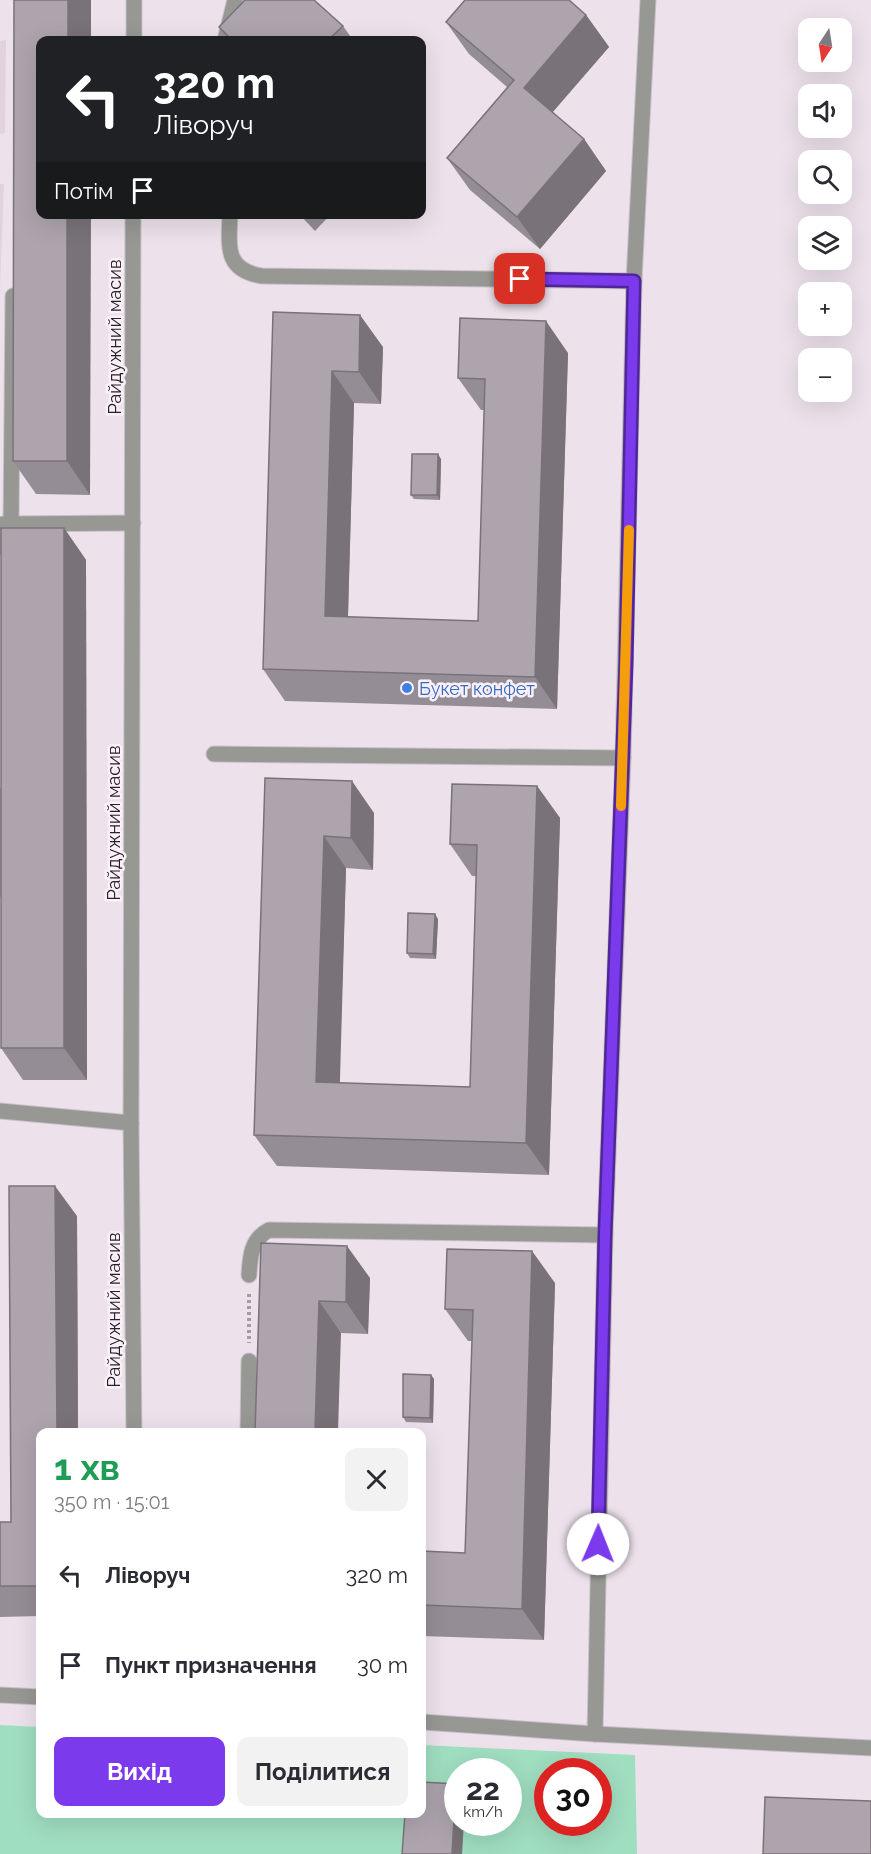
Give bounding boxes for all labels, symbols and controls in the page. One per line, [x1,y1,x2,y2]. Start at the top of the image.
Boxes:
north arrow [798,18,852,72]
map controls [798,18,852,402]
text: 320 m [153,59,275,108]
icon: left [54,60,132,138]
button: sound [798,84,852,138]
text: Ліворуч [153,109,254,140]
button: search [798,150,852,204]
icon: arrive [126,174,159,207]
text: Потім [54,178,114,204]
button: layers [798,216,852,270]
pin [494,253,545,304]
street label: Райдужний масив [104,259,125,415]
icon: arrive [503,262,536,295]
button: + [798,282,852,336]
button: − [798,348,852,402]
place label: Букет конфет [419,678,535,699]
marker: Букет конфет [400,681,414,695]
street label: Райдужний масив [103,745,124,901]
street label: Райдужний масив [103,1232,124,1388]
text: 1 хв [54,1446,120,1488]
button: close [345,1448,408,1511]
text: 350 m · 15:01 [54,1490,169,1514]
position arrow [566,1512,630,1576]
icon: left [54,1559,87,1592]
text: Ліворуч [105,1562,190,1588]
text: 320 m [345,1562,408,1588]
icon: arrive [54,1649,87,1682]
text: Пункт призначення [105,1652,317,1678]
text: 30 m [357,1652,408,1678]
button: Вихід [54,1737,225,1806]
button: Поділитися [237,1737,408,1806]
speed limit sign: 30 [534,1758,612,1836]
text: 22 [466,1772,500,1807]
text: km/h [463,1803,503,1821]

